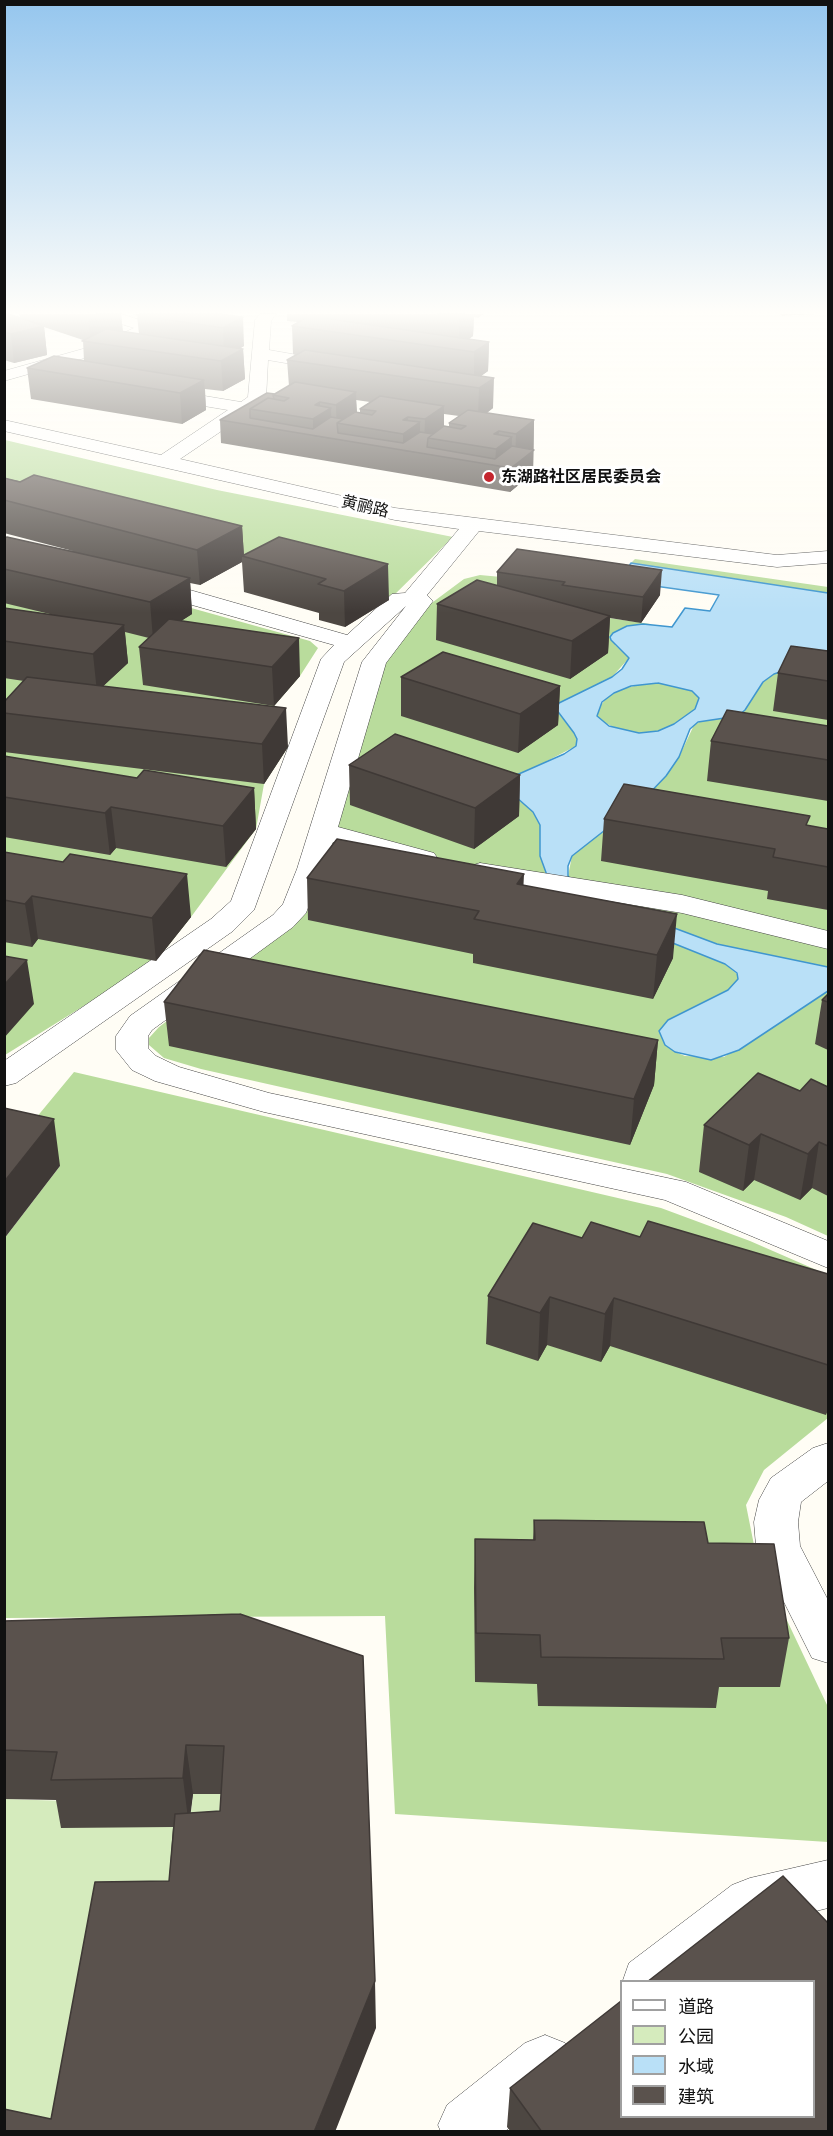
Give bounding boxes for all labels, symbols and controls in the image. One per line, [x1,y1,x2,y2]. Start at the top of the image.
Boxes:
place label: 东湖路社区居民委员会 [501,467,661,487]
marker: 东湖路社区居民委员会 [482,470,496,484]
street label: 黄鹂路 [339,492,391,522]
legend [620,1980,815,2118]
text: 道路 [678,1995,714,2018]
text: 公园 [678,2025,714,2048]
text: 水域 [678,2055,714,2078]
text: 建筑 [678,2085,714,2108]

